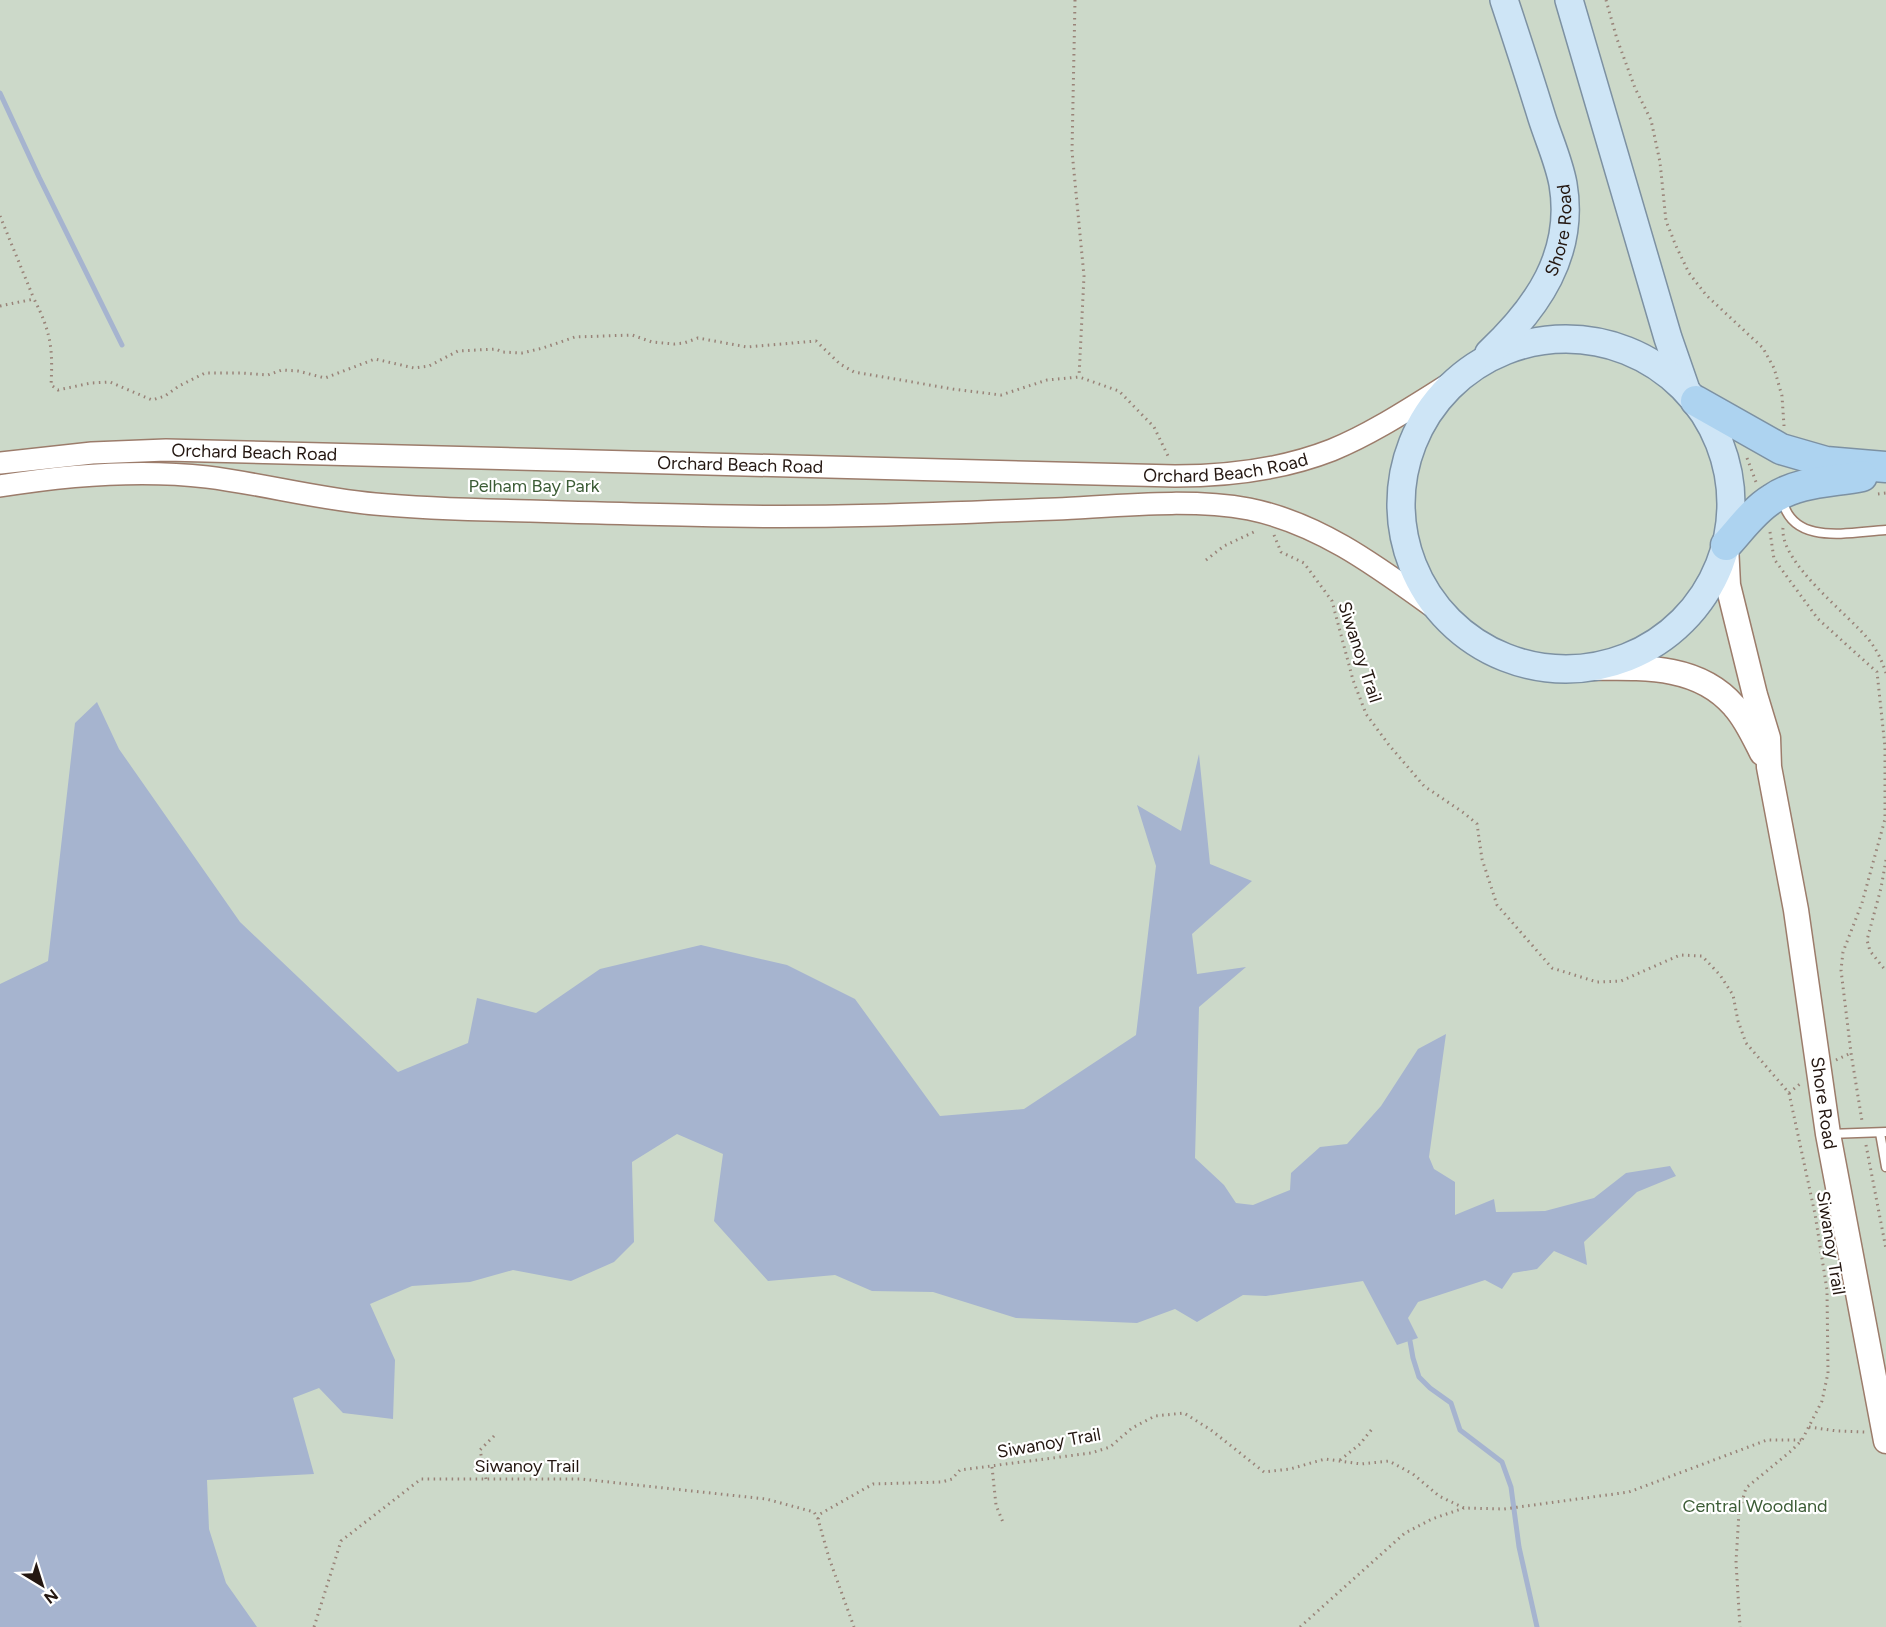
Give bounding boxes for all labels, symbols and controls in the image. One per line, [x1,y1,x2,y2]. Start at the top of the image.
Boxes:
street label: Shore Road [1540,183,1576,280]
street label: Orchard Beach Road [171,439,338,465]
street label: Orchard Beach Road [1143,448,1310,487]
street label: Orchard Beach Road [657,452,823,478]
park label: Pelham Bay Park [468,475,600,497]
street label: Siwanoy Trail [1333,599,1387,705]
street label: Shore Road [1806,1055,1842,1151]
street label: Siwanoy Trail [1812,1189,1850,1297]
street label: Siwanoy Trail [995,1423,1103,1463]
street label: Siwanoy Trail [475,1455,579,1477]
park label: Central Woodland [1682,1495,1828,1517]
north arrow [12,1555,72,1615]
text: N [40,1585,62,1608]

